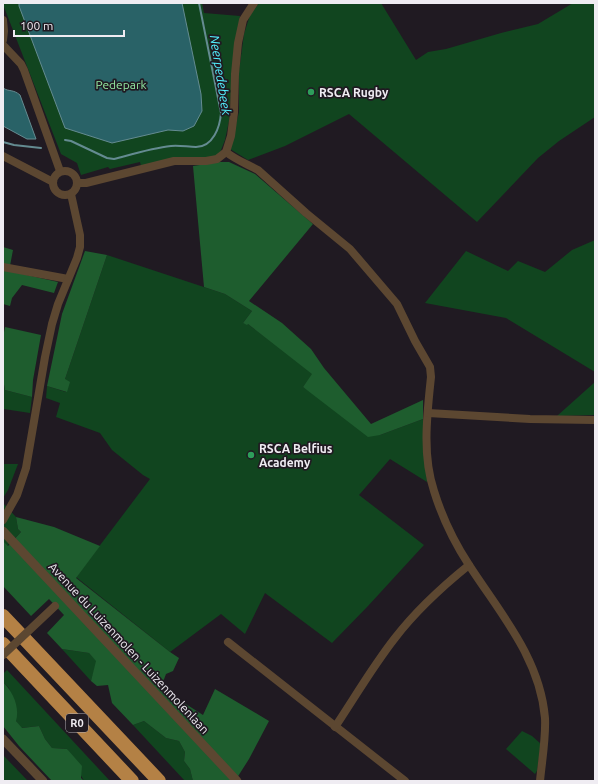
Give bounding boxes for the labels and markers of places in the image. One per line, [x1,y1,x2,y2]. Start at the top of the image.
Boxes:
place label: RSCA Rugby [319,86,389,99]
marker: RSCA Rugby [306,87,316,97]
place label: RSCA Belfius Academy [259,442,333,469]
marker: RSCA Belfius Academy [246,450,256,460]

